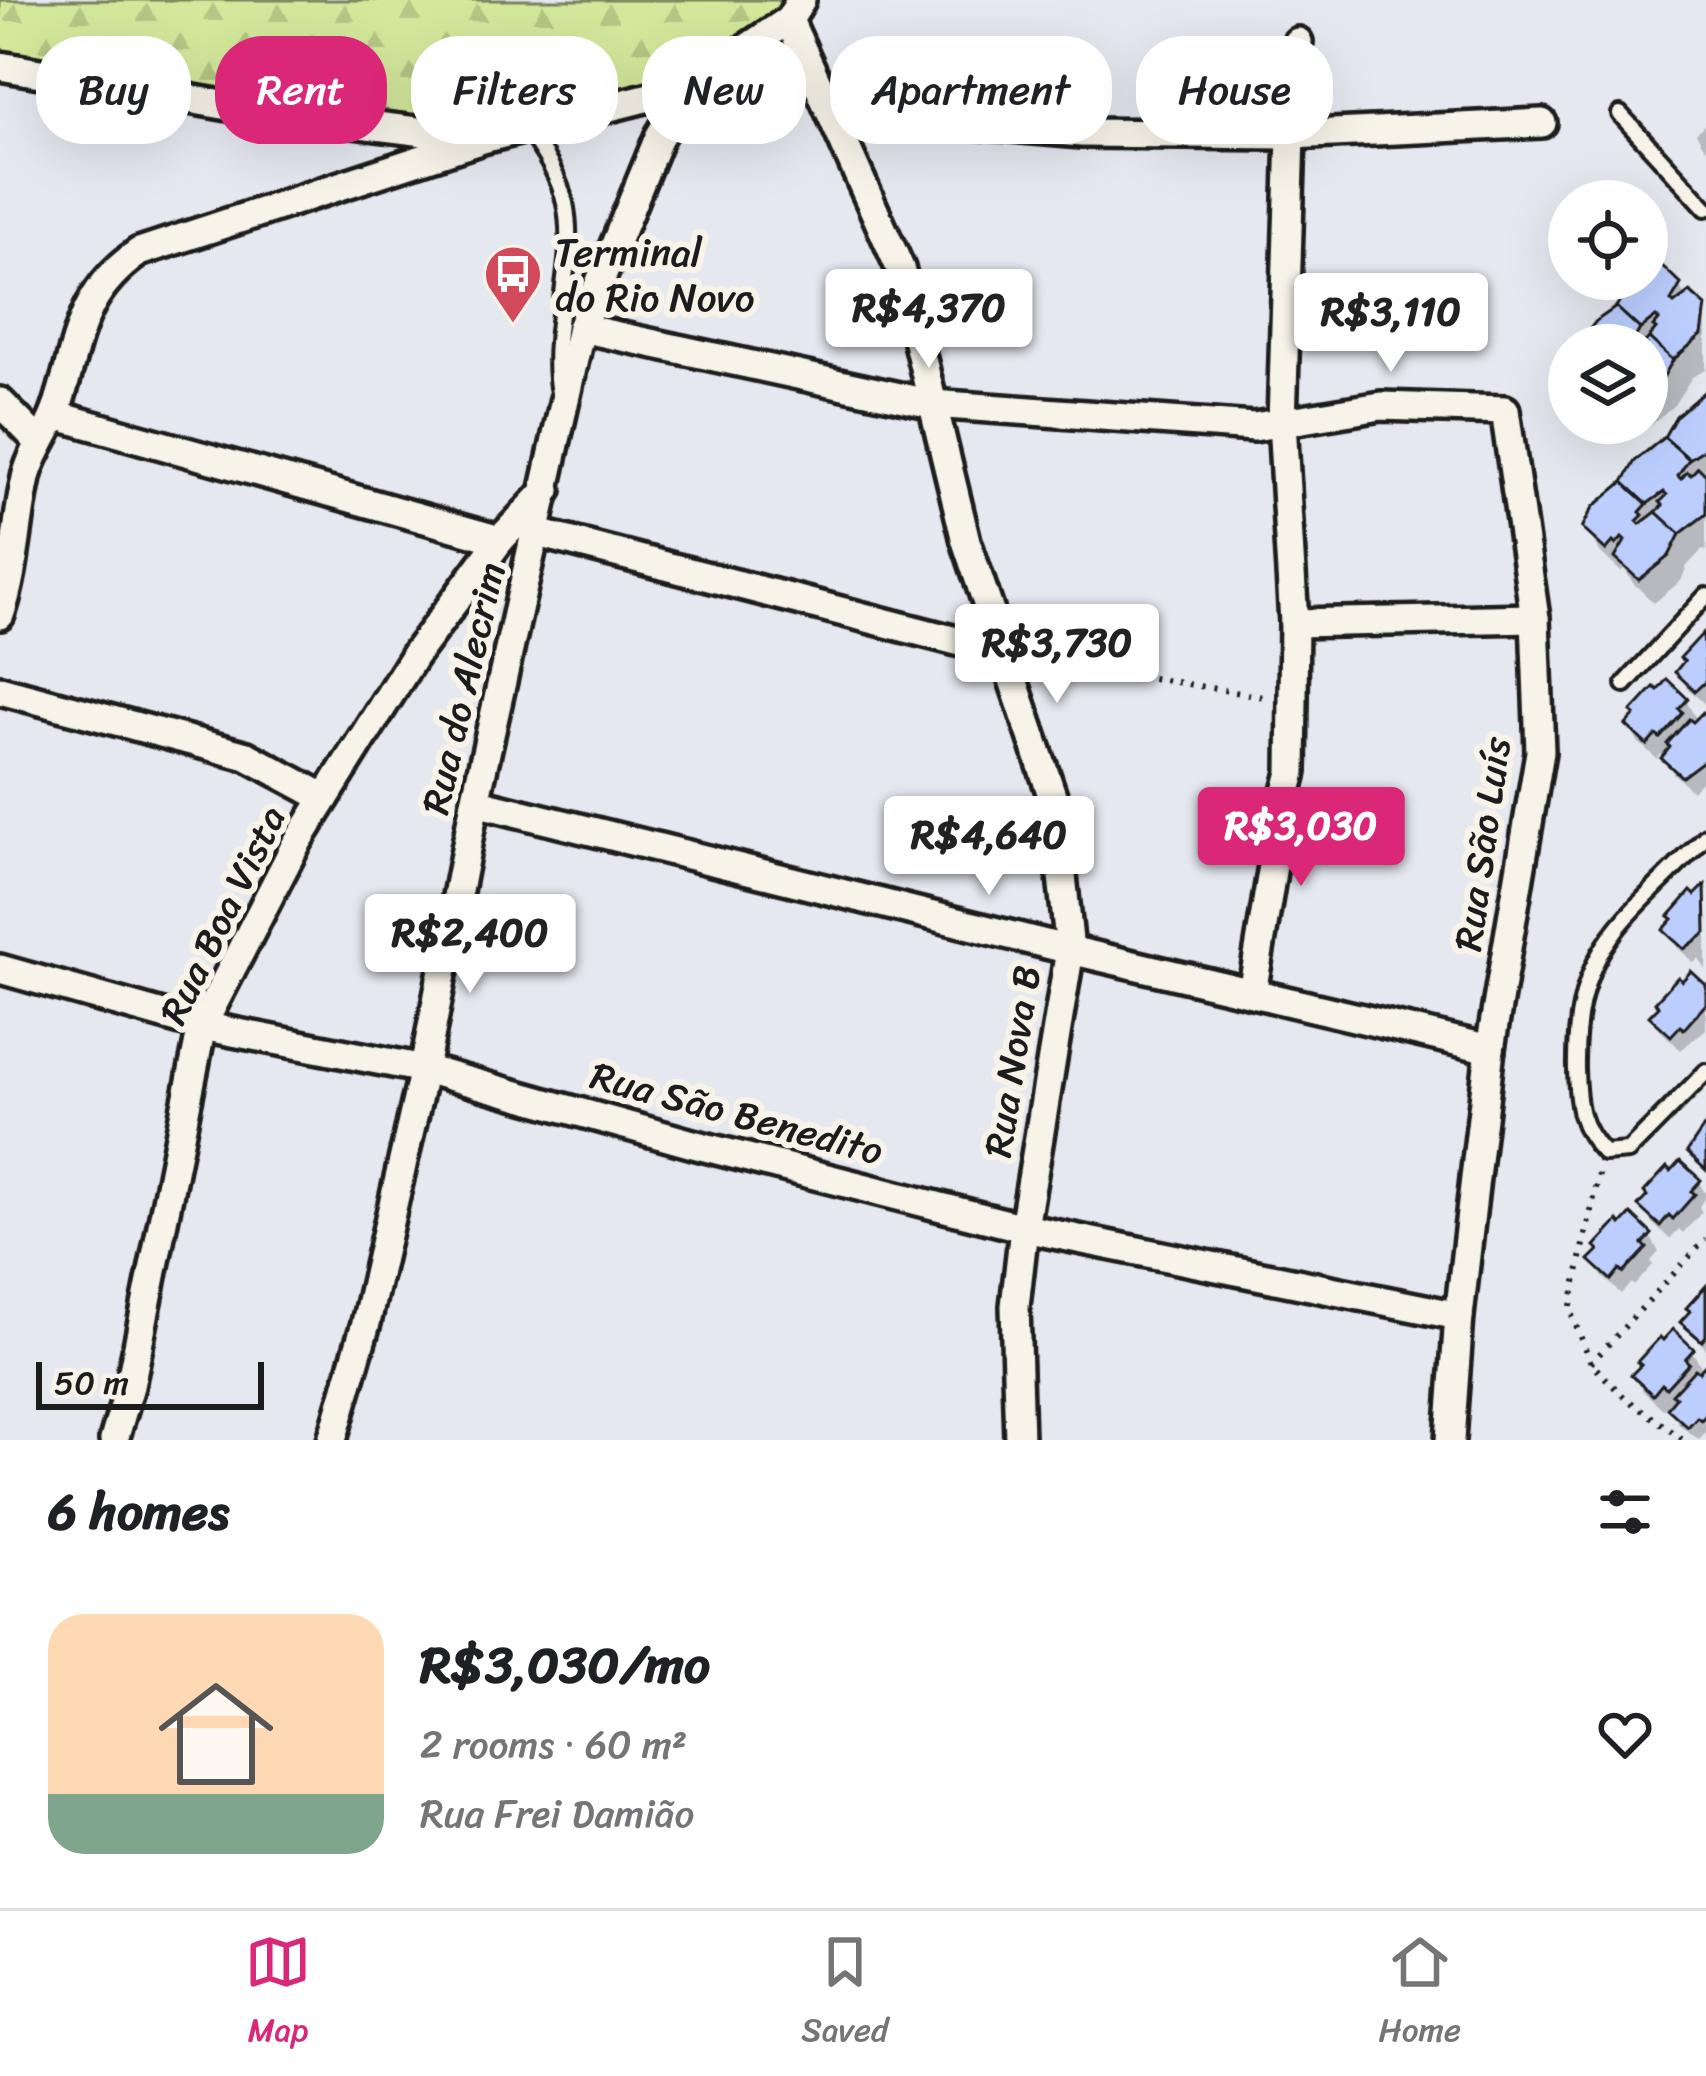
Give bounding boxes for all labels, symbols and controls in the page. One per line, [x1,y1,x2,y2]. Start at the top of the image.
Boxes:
chip: Buy [36,36,191,144]
chip: Rent [215,36,387,144]
chip: Filters [411,36,618,144]
chip: New [642,36,806,144]
chip: Apartment [830,36,1112,144]
chip: House [1136,36,1333,144]
map controls [1548,180,1668,444]
button: locate [1548,180,1668,300]
place label: Terminal do Rio Novo [555,218,755,332]
bus stop icon: Terminal do Rio Novo [482,243,544,325]
pin: R$4,370 [818,269,1040,371]
text: R$4,370 [852,273,1006,342]
pin: R$3,110 [1280,273,1502,375]
text: R$3,110 [1321,277,1461,346]
button: layers [1548,324,1668,444]
street label: Rua do Alecrim [400,555,526,821]
pin: R$3,730 [946,604,1168,706]
text: R$3,730 [982,608,1132,677]
street label: Rua São Luís [1433,731,1531,955]
pin: R$3,030 [1190,787,1412,889]
text: R$3,030 [1225,791,1377,860]
street label: Rua Boa Vista [139,793,305,1037]
pin: R$4,640 [878,796,1100,898]
text: R$4,640 [911,800,1067,869]
pin: R$2,400 [359,894,581,996]
text: R$2,400 [392,898,548,967]
street label: Rua Nova B [963,960,1061,1162]
street label: Rua São Benedito [583,1041,891,1185]
text: 50 m [54,1354,129,1412]
scale bar [36,1356,264,1409]
text: 6 homes [48,1467,229,1557]
icon: filters [1592,1479,1658,1545]
text: R$3,030/mo [420,1620,710,1710]
icon: home [144,1662,288,1806]
icon: heart [1592,1701,1658,1767]
text: 2 rooms · 60 m² [420,1710,687,1779]
text: Rua Frei Damião [420,1779,694,1848]
tab: Map [245,1929,311,2059]
tab: Saved [801,1929,888,2059]
tab: Home [1378,1929,1461,2059]

